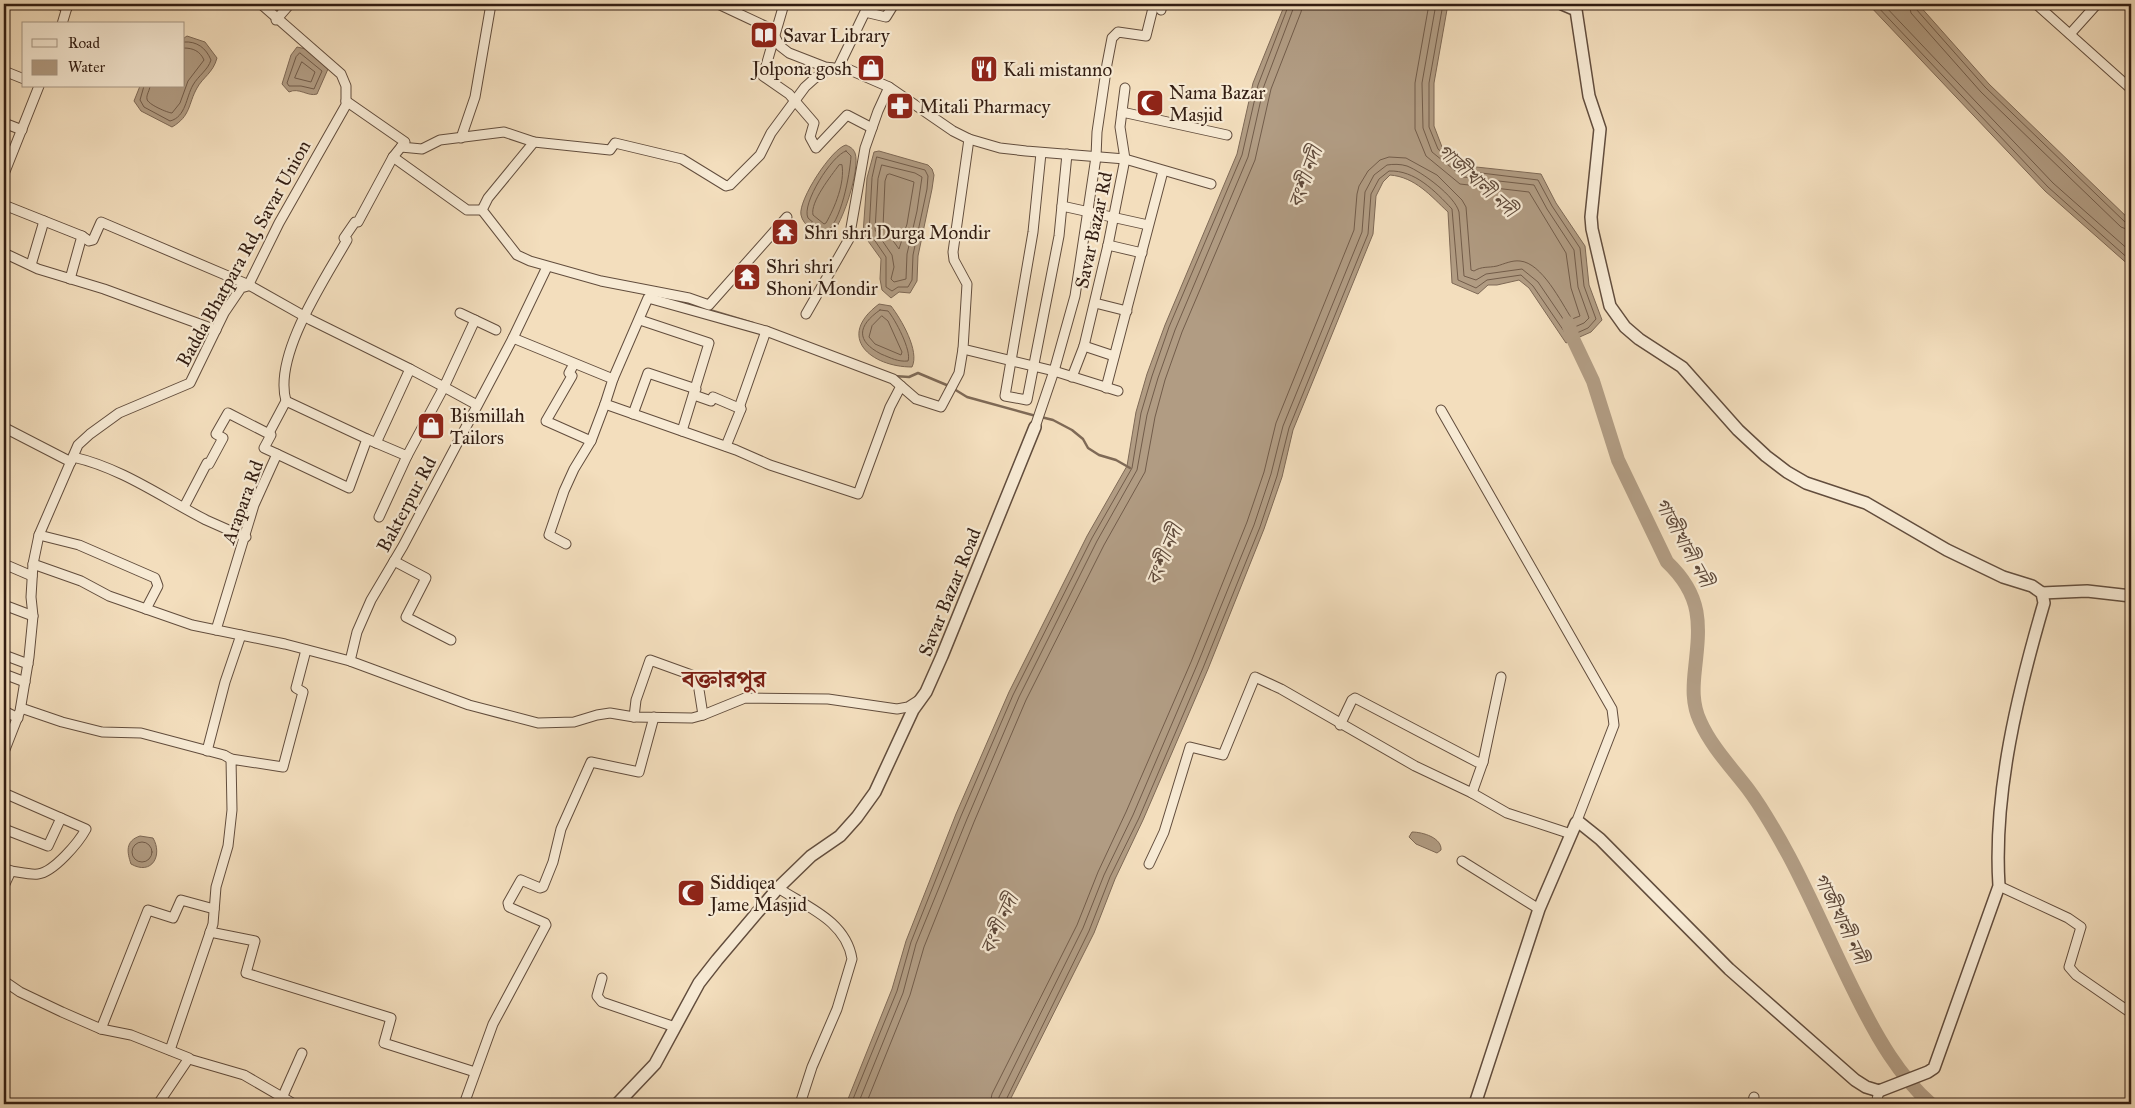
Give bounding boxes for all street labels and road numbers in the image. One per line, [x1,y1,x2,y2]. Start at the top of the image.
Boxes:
street label: Badda Bhatpara Rd, Savar Union [171,136,315,370]
street label: Savar Bazar Rd [1070,169,1117,290]
street label: Bakterpur Rd [372,452,441,556]
street label: Arapara Rd [216,457,268,548]
street label: Savar Bazar Road [913,524,986,660]

